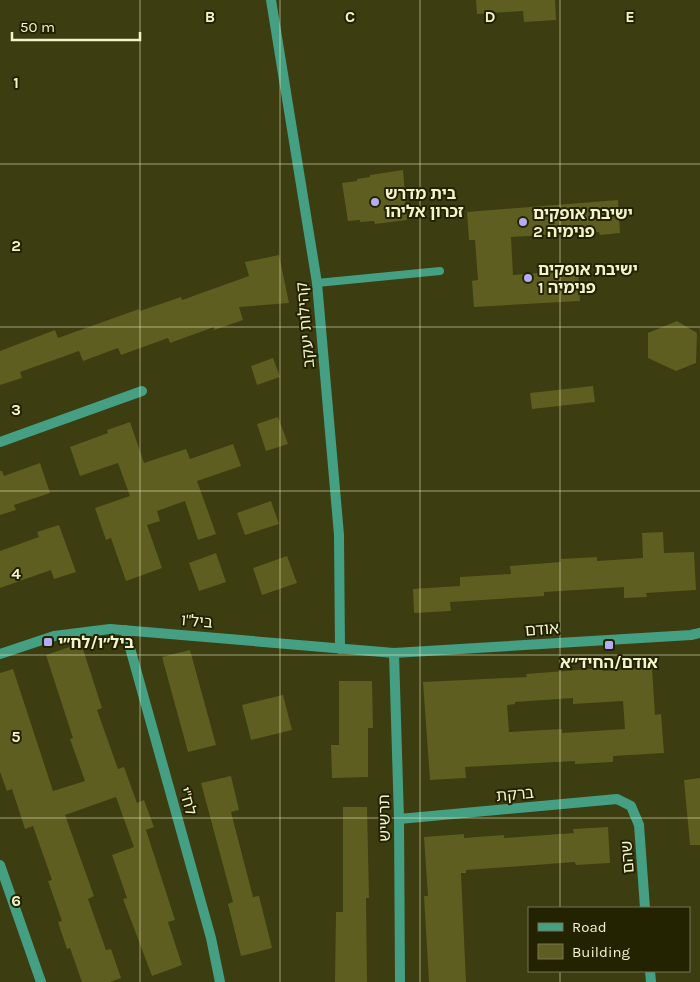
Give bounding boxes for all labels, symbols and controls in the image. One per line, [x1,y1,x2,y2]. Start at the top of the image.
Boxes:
text: B [205,7,215,26]
text: C [345,7,355,26]
text: D [485,7,496,26]
text: E [625,7,635,26]
scale bar [12,10,140,42]
text: 50 m [20,18,55,36]
text: 1 [13,73,19,92]
place label: בית מדרש זכרון אליהו [385,184,464,221]
marker: בית מדרש זכרון אליהו [369,196,381,208]
place label: ישיבת אופקים פנימיה 2 [533,204,633,241]
marker: ישיבת אופקים פנימיה 2 [517,216,529,228]
text: 2 [11,236,21,255]
place label: ישיבת אופקים פנימיה 1 [538,260,638,297]
marker: ישיבת אופקים פנימיה 1 [522,272,534,284]
street label: קהילות יעקב [292,281,318,369]
text: 3 [11,400,21,419]
text: 4 [11,564,21,583]
street label: ביל"ו [180,610,214,632]
street label: אודם [524,618,560,640]
place label: ביל״ו/לח״י [58,633,135,652]
marker: ביל״ו/לח״י [42,636,54,648]
marker: אודם/החיד״א [603,639,615,651]
place label: אודם/החיד״א [560,653,658,672]
text: 5 [11,727,21,746]
street label: ברקת [495,783,535,805]
street label: לח"י [175,785,201,817]
street label: תרשיש [374,794,394,842]
street label: שהם [616,840,638,874]
text: 6 [11,891,21,910]
legend [528,907,690,972]
text: Road [572,918,607,936]
text: Building [572,943,630,961]

